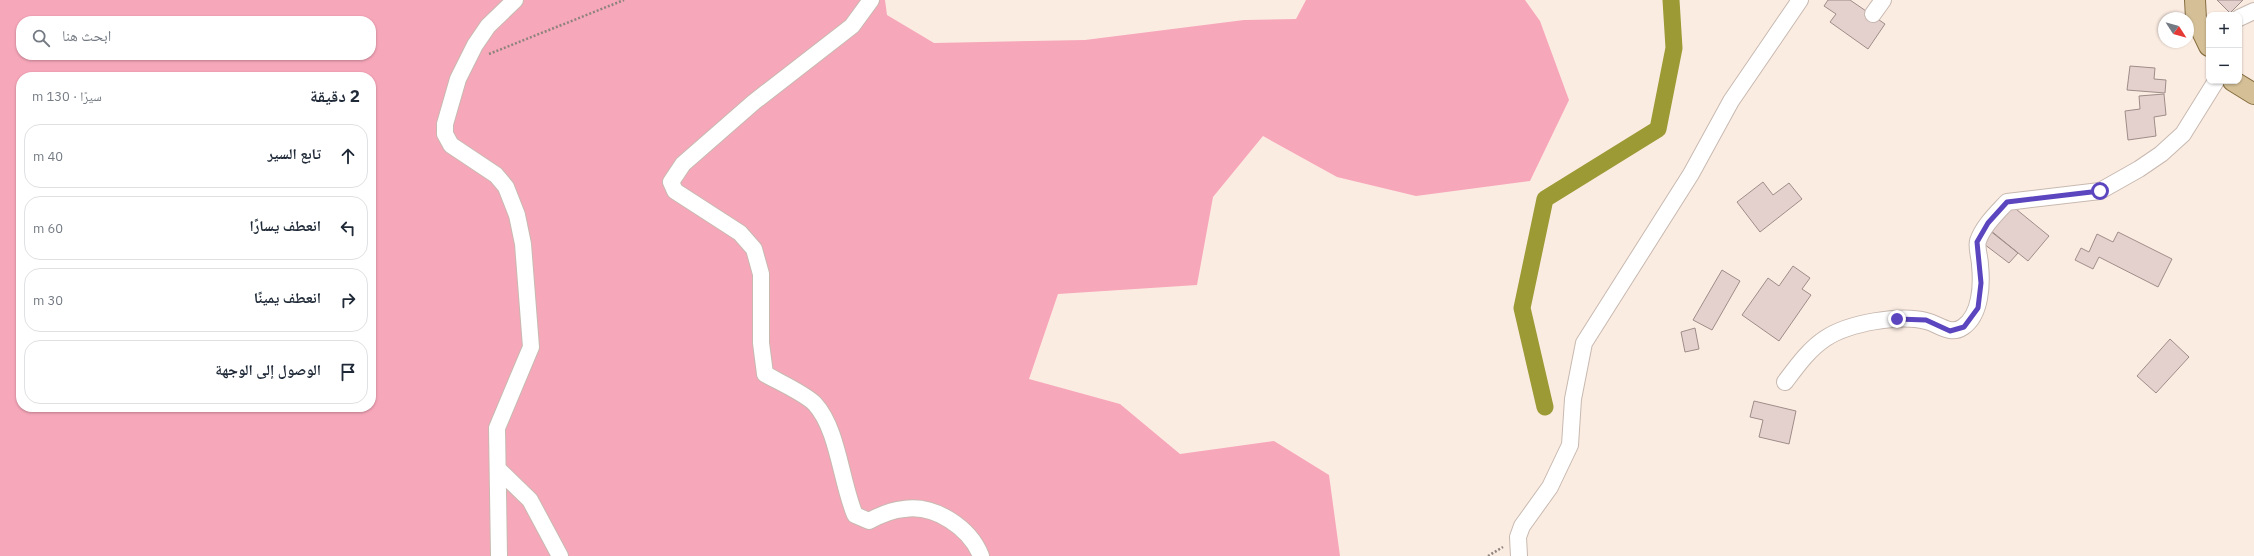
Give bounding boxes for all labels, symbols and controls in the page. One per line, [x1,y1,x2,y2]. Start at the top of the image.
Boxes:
north arrow [2158,12,2194,48]
map controls [2206,12,2242,84]
button: + [2206,12,2242,48]
search box [16,16,376,60]
text: ابحث هنا [62,26,111,45]
icon: search [30,27,52,49]
button: − [2206,48,2242,84]
text: 2 دقيقة [310,85,360,107]
text: سيرًا · 130 m [32,88,102,105]
text: تابع السير [267,144,321,163]
icon: ahead [337,145,359,167]
text: 40 m [33,148,63,165]
route start [2091,182,2109,200]
text: انعطف يسارًا [249,216,321,235]
icon: left [337,217,359,239]
text: 60 m [33,220,63,237]
text: انعطف يمينًا [254,288,321,307]
icon: right [337,289,359,311]
text: 30 m [33,292,63,309]
route end [1888,310,1906,328]
text: الوصول إلى الوجهة [215,360,321,379]
icon: arrive [337,361,359,383]

